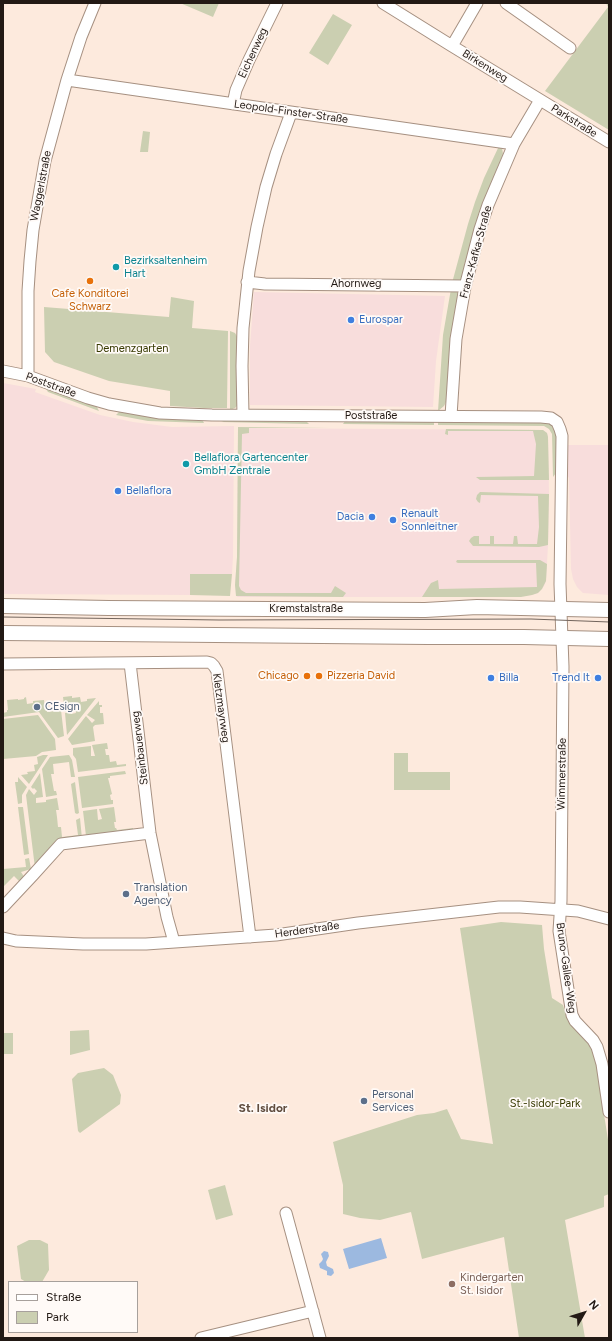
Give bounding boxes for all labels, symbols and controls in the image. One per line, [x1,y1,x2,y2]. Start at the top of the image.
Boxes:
street label: Eichenweg [236,26,270,80]
street label: Birkenweg [460,47,510,85]
street label: Leopold-Finster-Straße [233,97,349,127]
street label: Parkstraße [549,102,599,140]
street label: Waggerlstraße [28,150,54,222]
street label: Franz-Kafka-Straße [457,204,495,300]
place label: Bezirksaltenheim Hart [124,254,207,280]
marker: Bezirksaltenheim Hart [111,262,121,272]
marker: Cafe Konditorei Schwarz [85,276,95,286]
street label: Ahornweg [331,277,381,291]
place label: Cafe Konditorei Schwarz [51,287,129,313]
place label: Eurospar [359,313,403,327]
marker: Eurospar [346,315,356,325]
park label: Demenzgarten [96,342,168,356]
street label: Poststraße [24,370,78,400]
street label: Poststraße [345,409,397,423]
place label: Bellaflora Gartencenter GmbH Zentrale [194,451,308,477]
marker: Bellaflora Gartencenter GmbH Zentrale [181,459,191,469]
place label: Bellaflora [126,484,171,498]
marker: Bellaflora [113,486,123,496]
place label: Renault Sonnleitner [401,507,457,533]
place label: Dacia [337,510,364,524]
marker: Dacia [367,512,377,522]
marker: Renault Sonnleitner [388,515,398,525]
street label: Kremstalstraße [269,602,343,616]
place label: Chicago [258,669,299,683]
place label: Pizzeria David [327,669,395,683]
marker: Chicago [302,671,312,681]
marker: Pizzeria David [314,671,324,681]
place label: Billa [499,671,519,685]
place label: Trend It [552,671,590,685]
street label: Kletzmayrweg [210,672,232,744]
marker: Billa [486,673,496,683]
marker: Trend It [593,673,603,683]
place label: CEsign [45,700,80,714]
marker: CEsign [32,702,42,712]
street label: Steinbauerweg [129,710,151,786]
street label: Wimmerstraße [555,738,569,810]
place label: Translation Agency [134,881,187,907]
marker: Translation Agency [121,889,131,899]
street label: Herderstraße [274,919,340,941]
street label: Bruno-Gallee-Weg [553,922,579,1014]
place label: Personal Services [372,1088,414,1114]
marker: Personal Services [359,1096,369,1106]
park label: St.-Isidor-Park [510,1097,580,1111]
district label: St. Isidor [239,1101,287,1115]
place label: Kindergarten St. Isidor [460,1271,524,1297]
marker: Kindergarten St. Isidor [447,1279,457,1289]
legend [8,1281,138,1333]
text: Straße [46,1290,81,1304]
north arrow [564,1293,604,1333]
text: N [586,1298,601,1313]
text: Park [46,1310,69,1324]

